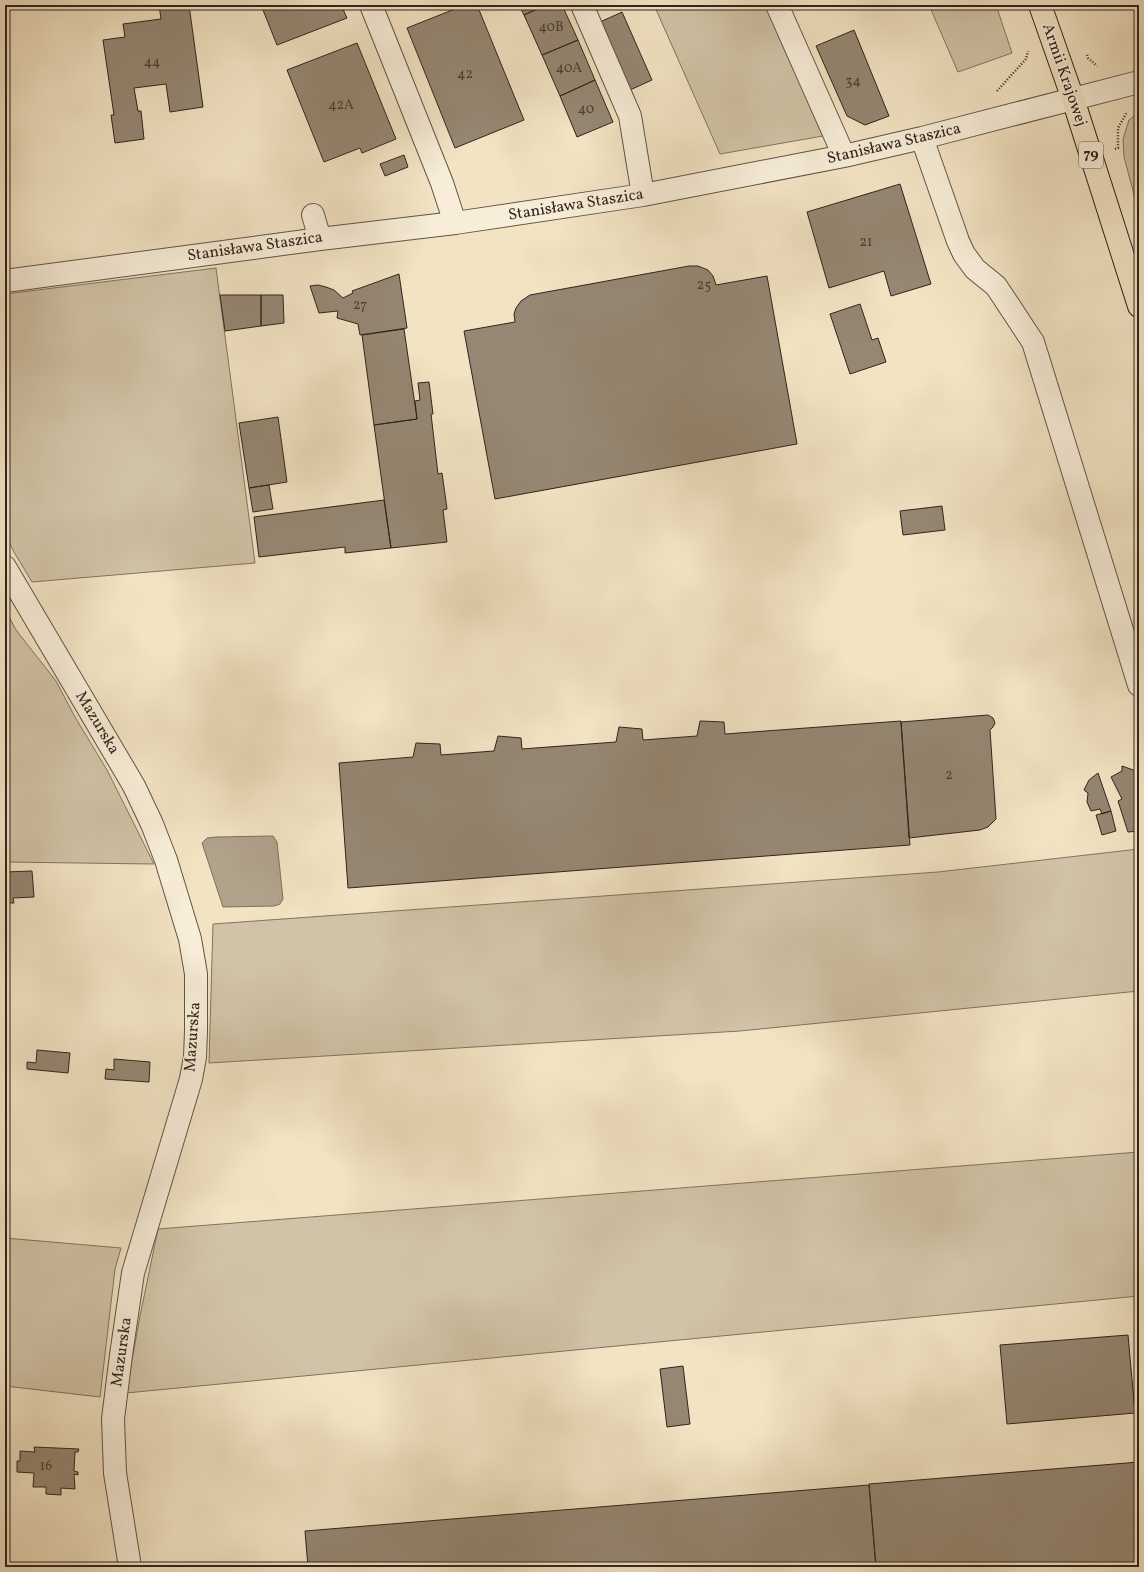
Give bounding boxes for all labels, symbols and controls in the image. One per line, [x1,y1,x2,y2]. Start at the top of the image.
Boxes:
house number: 40B [538,18,564,37]
street label: Armii Krajowej [1036,21,1092,129]
house number: 44 [144,53,160,72]
house number: 40A [556,59,582,78]
house number: 42 [457,65,473,84]
house number: 34 [845,72,861,91]
house number: 42A [328,96,354,115]
house number: 40 [578,100,594,119]
street label: Stanisława Staszica [825,118,963,170]
road number: 79 [1079,142,1103,168]
street label: Stanisława Staszica [507,183,645,227]
street label: Stanisława Staszica [186,227,324,267]
house number: 21 [860,233,872,252]
house number: 25 [697,276,711,295]
house number: 27 [353,296,367,315]
street label: Mazurska [70,687,125,759]
house number: 2 [945,766,953,785]
street label: Mazurska [180,1001,206,1073]
street label: Mazurska [106,1316,138,1388]
house number: 16 [40,1457,52,1476]

